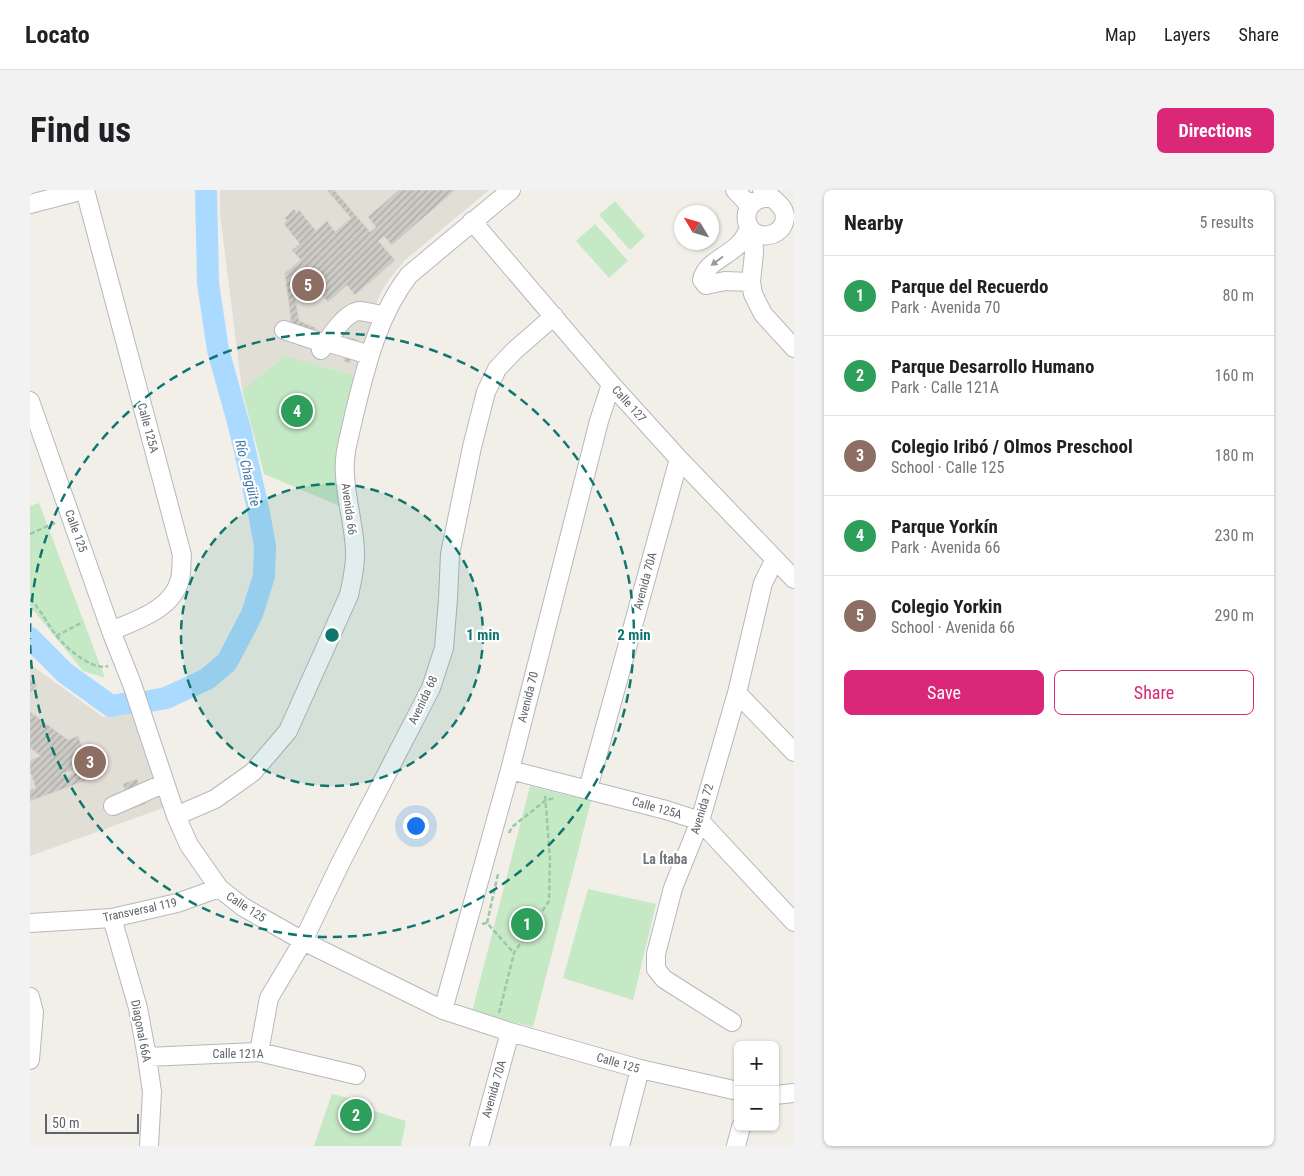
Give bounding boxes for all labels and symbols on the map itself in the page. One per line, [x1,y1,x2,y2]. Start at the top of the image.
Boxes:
north arrow [674,205,719,250]
one-way arrow [710,256,724,266]
pin: 5 [292,266,324,304]
street label: Calle 127 [609,383,649,425]
pin: 4 [281,392,313,430]
street label: Calle 125A [135,401,161,455]
water label: Río Chagüite [232,438,264,508]
street label: Avenida 66 [338,482,360,536]
street label: Calle 125 [62,508,90,554]
street label: Avenida 70A [631,551,659,611]
centre of rings [323,626,341,644]
text: 1 min [466,626,500,644]
text: 2 min [617,626,651,644]
street label: Avenida 70 [515,670,541,724]
street label: Avenida 68 [406,673,440,727]
pin: 3 [74,743,106,781]
street label: Avenida 72 [688,782,716,836]
street label: Calle 125A [630,794,684,822]
your location [403,813,429,839]
district label: La Ítaba [643,850,688,867]
street label: Calle 125 [224,889,268,925]
street label: Transversal 119 [102,895,178,925]
pin: 1 [511,905,543,943]
street label: Diagonal 66A [128,999,154,1063]
street label: Calle 121A [212,1047,264,1061]
street label: Calle 125 [595,1050,641,1076]
street label: Avenida 70A [479,1059,509,1119]
pin: 2 [340,1096,372,1134]
scale bar [45,1111,139,1134]

